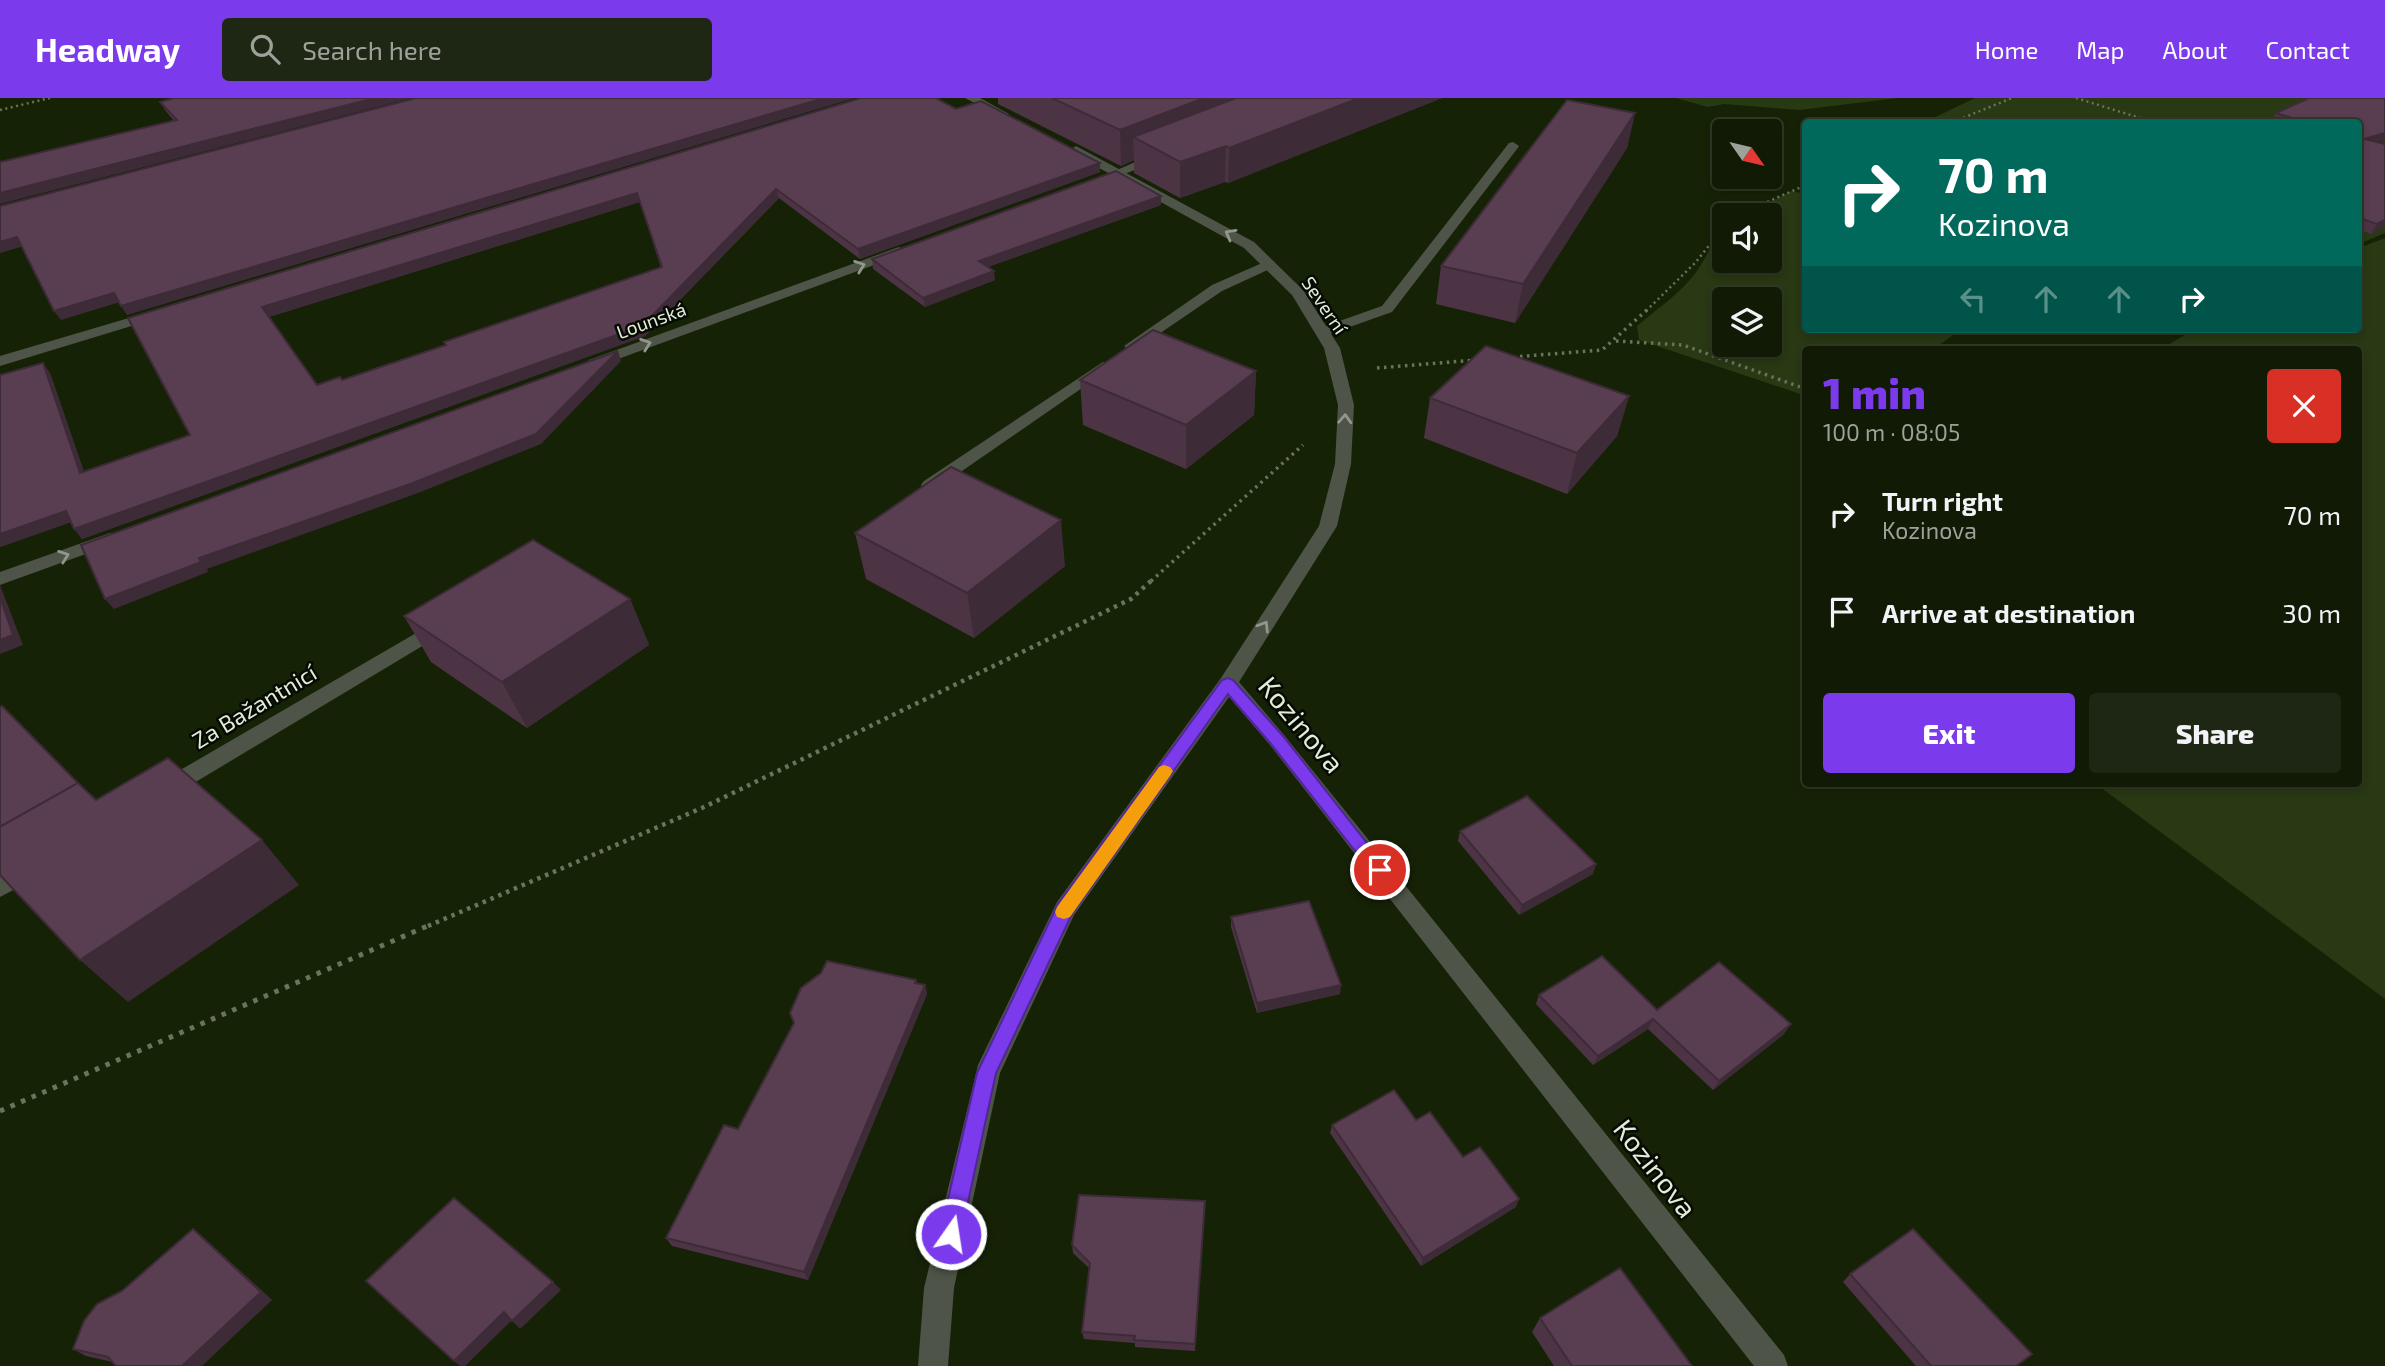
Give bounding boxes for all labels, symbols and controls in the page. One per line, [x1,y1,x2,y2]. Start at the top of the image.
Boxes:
search box [222,18,712,81]
text: Headway [35,29,180,69]
icon: search [246,30,284,68]
text: Search here [302,34,442,65]
text: Home [1975,35,2038,64]
text: Map [2076,35,2124,64]
text: About [2162,35,2228,64]
text: Contact [2266,35,2350,64]
north arrow [1712,119,1782,189]
map controls [1712,119,1782,357]
text: 70 m [1938,144,2049,203]
icon: right [1823,147,1914,238]
button: sound [1712,203,1782,273]
text: Kozinova [1938,204,2070,242]
one-way arrow [1225,229,1237,242]
one-way arrow [853,260,866,274]
street label: Severní [1297,272,1353,339]
icon: left [1954,280,1992,318]
icon: ahead [2027,280,2065,318]
icon: ahead [2100,280,2138,318]
icon: right [2173,280,2211,318]
button: layers [1712,287,1782,357]
street label: Lounská [613,297,689,343]
one-way arrow [640,338,652,352]
text: 1 min [1823,367,1926,417]
button: close [2267,369,2341,443]
one-way arrow [1338,413,1353,424]
text: 100 m · 08:05 [1823,418,1960,446]
text: Turn right [1882,485,2003,516]
icon: right [1823,495,1861,533]
text: 70 m [2283,499,2341,530]
text: Kozinova [1882,516,1977,544]
one-way arrow [58,550,70,564]
icon: arrive [1823,593,1861,631]
text: Arrive at destination [1882,597,2135,628]
text: 30 m [2282,597,2341,628]
one-way arrow [1256,621,1269,634]
street label: Za Bažantnicí [187,657,322,754]
street label: Kozinova [1252,669,1352,779]
button: Exit [1823,693,2075,773]
button: Share [2089,693,2341,773]
pin [1350,840,1410,900]
icon: arrive [1361,851,1399,889]
street label: Kozinova [1607,1112,1705,1224]
position arrow [914,1197,988,1271]

